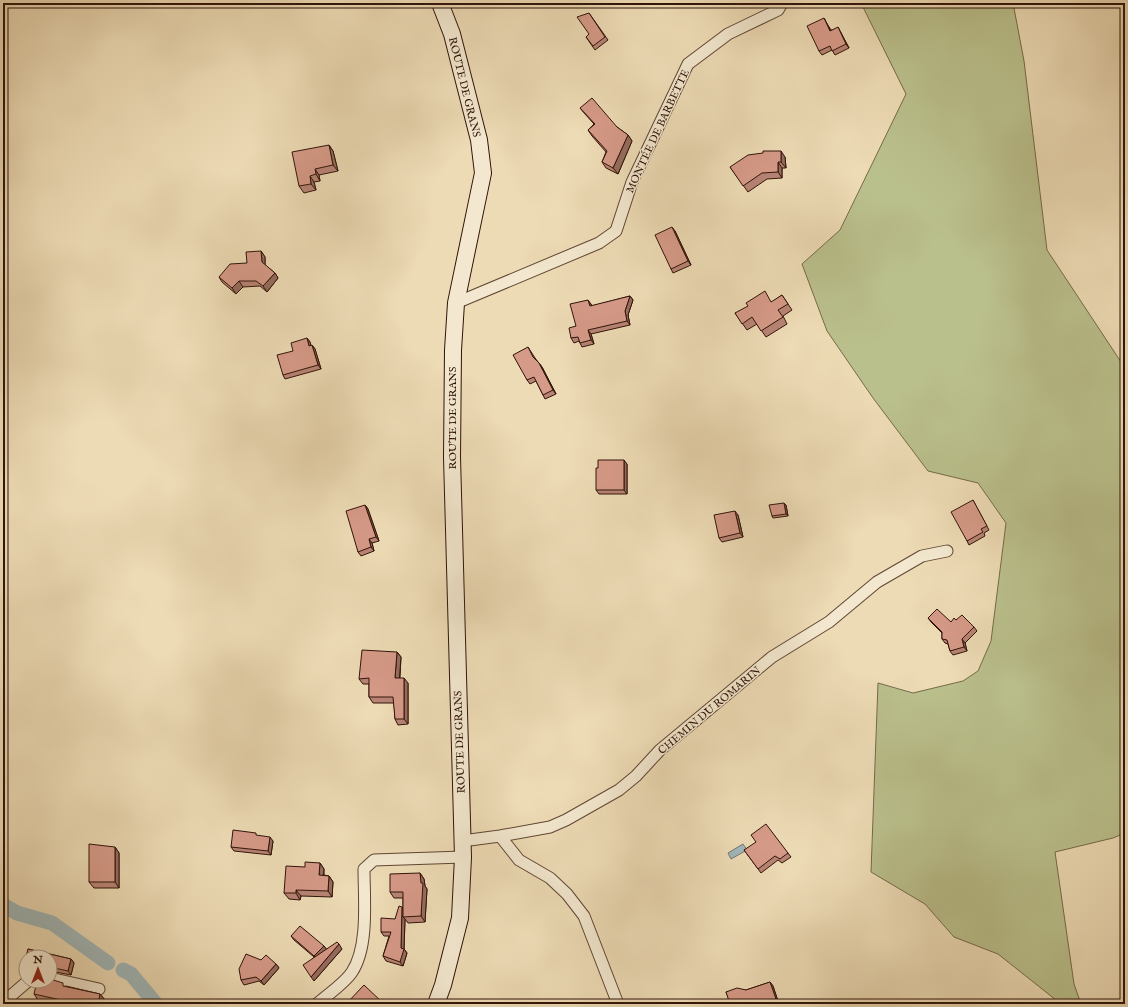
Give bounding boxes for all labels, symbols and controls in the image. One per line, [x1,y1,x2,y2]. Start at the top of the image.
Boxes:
street label: ROUTE DE GRANS [445,36,483,139]
street label: MONTÉE DE BARBETTE [623,67,693,195]
street label: ROUTE DE GRANS [446,366,460,469]
street label: CHEMIN DU ROMARIN [655,663,764,758]
street label: ROUTE DE GRANS [451,690,469,794]
north arrow [18,949,58,989]
text: N [32,953,43,967]

